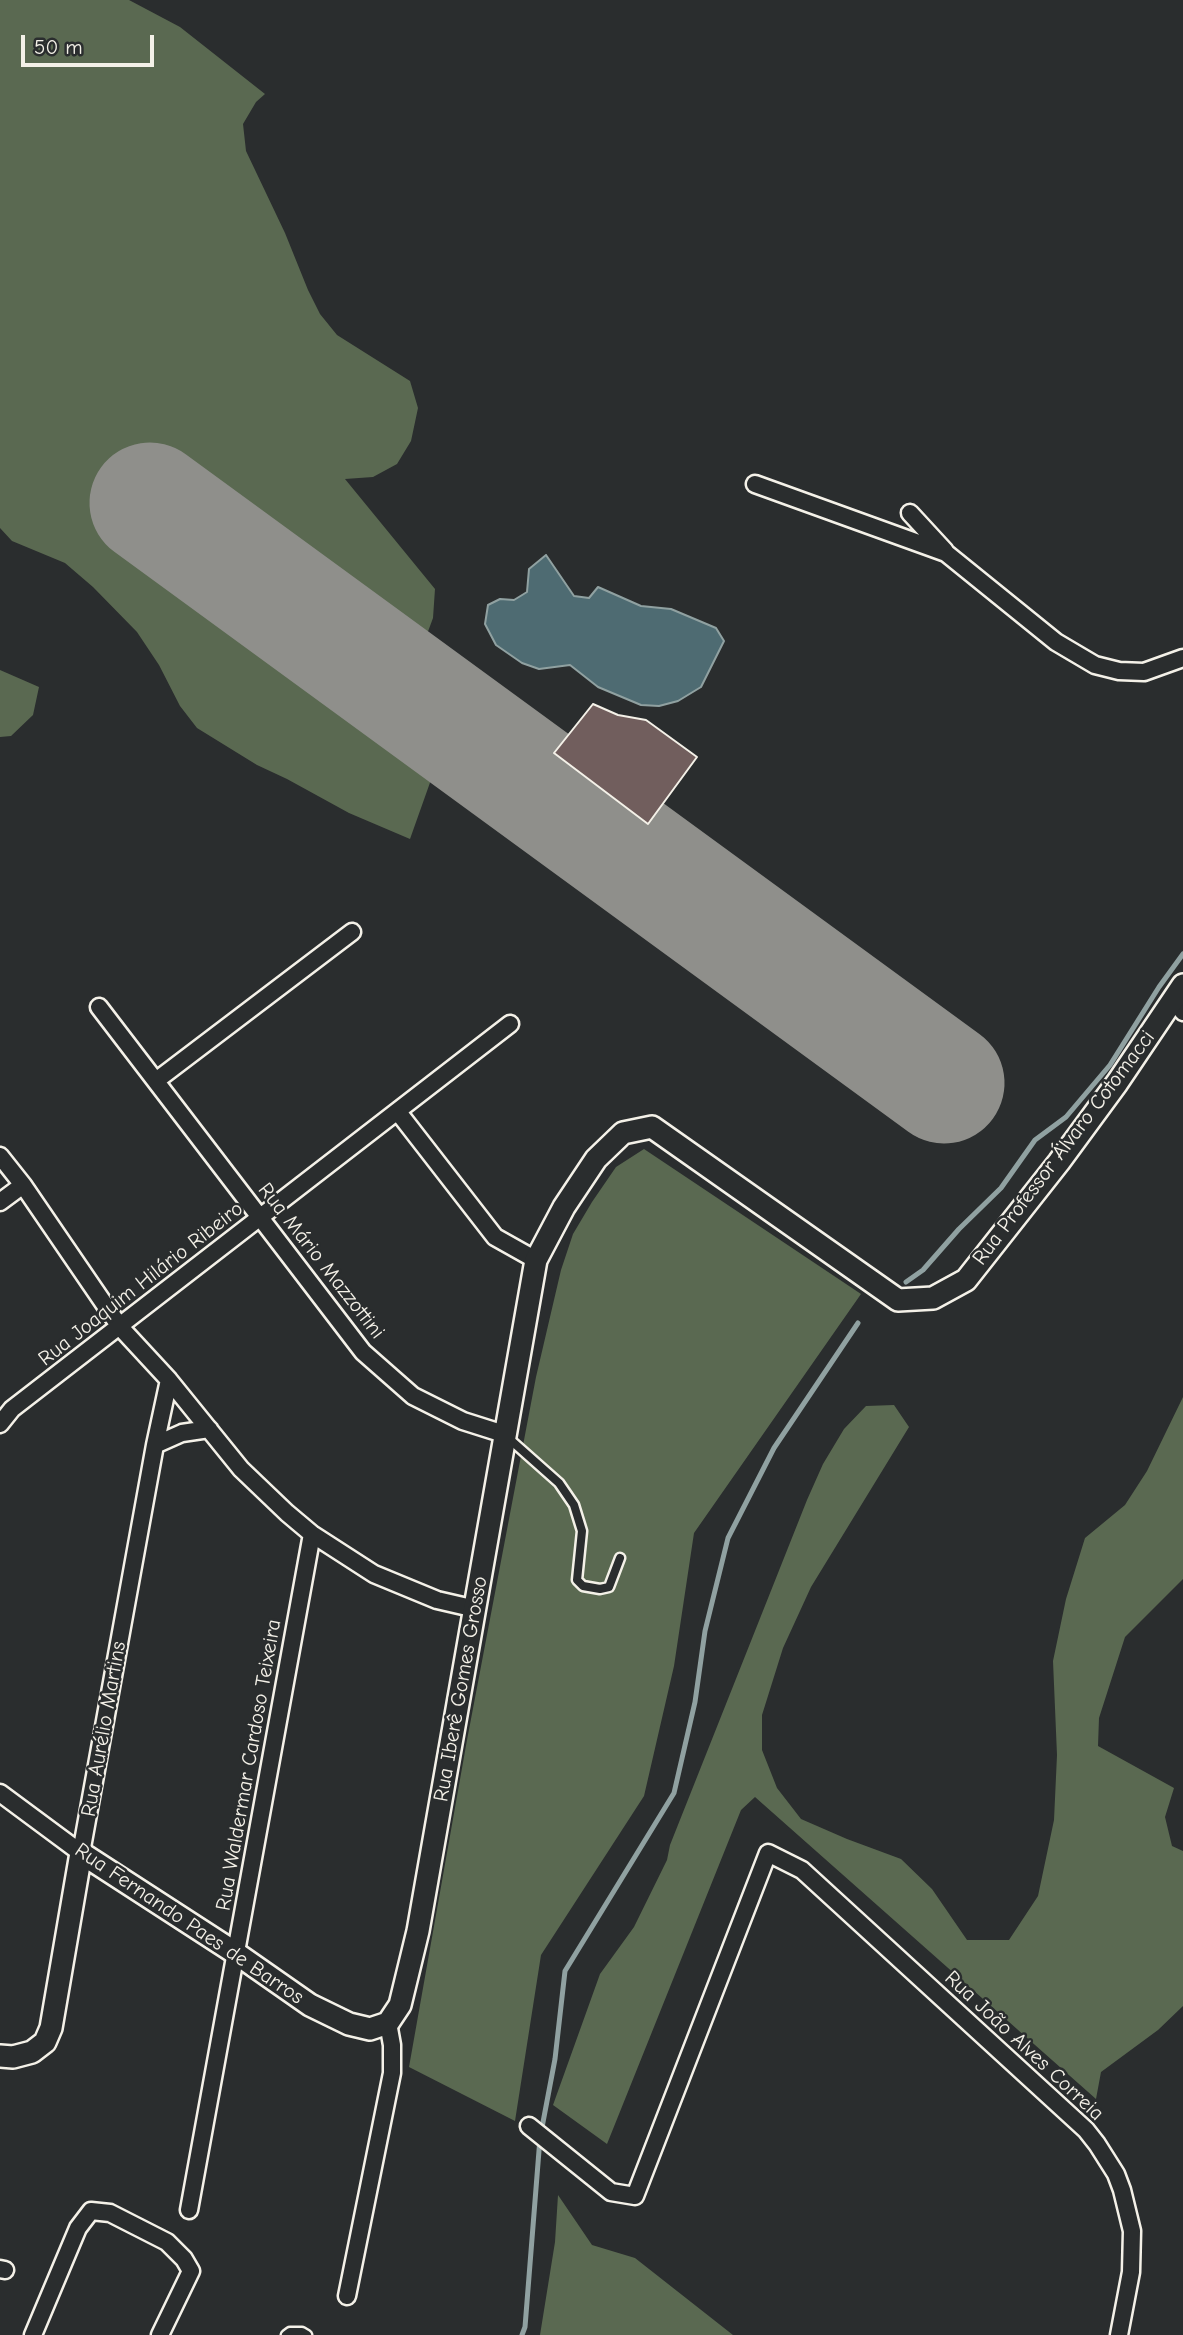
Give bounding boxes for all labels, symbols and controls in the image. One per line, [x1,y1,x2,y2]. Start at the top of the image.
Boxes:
scale bar [24,21,158,65]
text: 50 m [34,35,83,59]
street label: Rua Professor Álvaro Cotomacci [967,1026,1161,1270]
street label: Rua Mário Mazzottini [252,1178,390,1344]
street label: Rua Joaquim Hilário Ribeiro [34,1196,248,1372]
street label: Rua Iberê Gomes Grosso [429,1574,493,1804]
street label: Rua Waldermar Cardoso Teixeira [211,1617,287,1913]
street label: Rua Aurélio Martins [76,1639,132,1819]
street label: Rua Fernando Paes de Barros [70,1838,308,2010]
street label: Rua João Alves Correia [939,1966,1109,2126]

